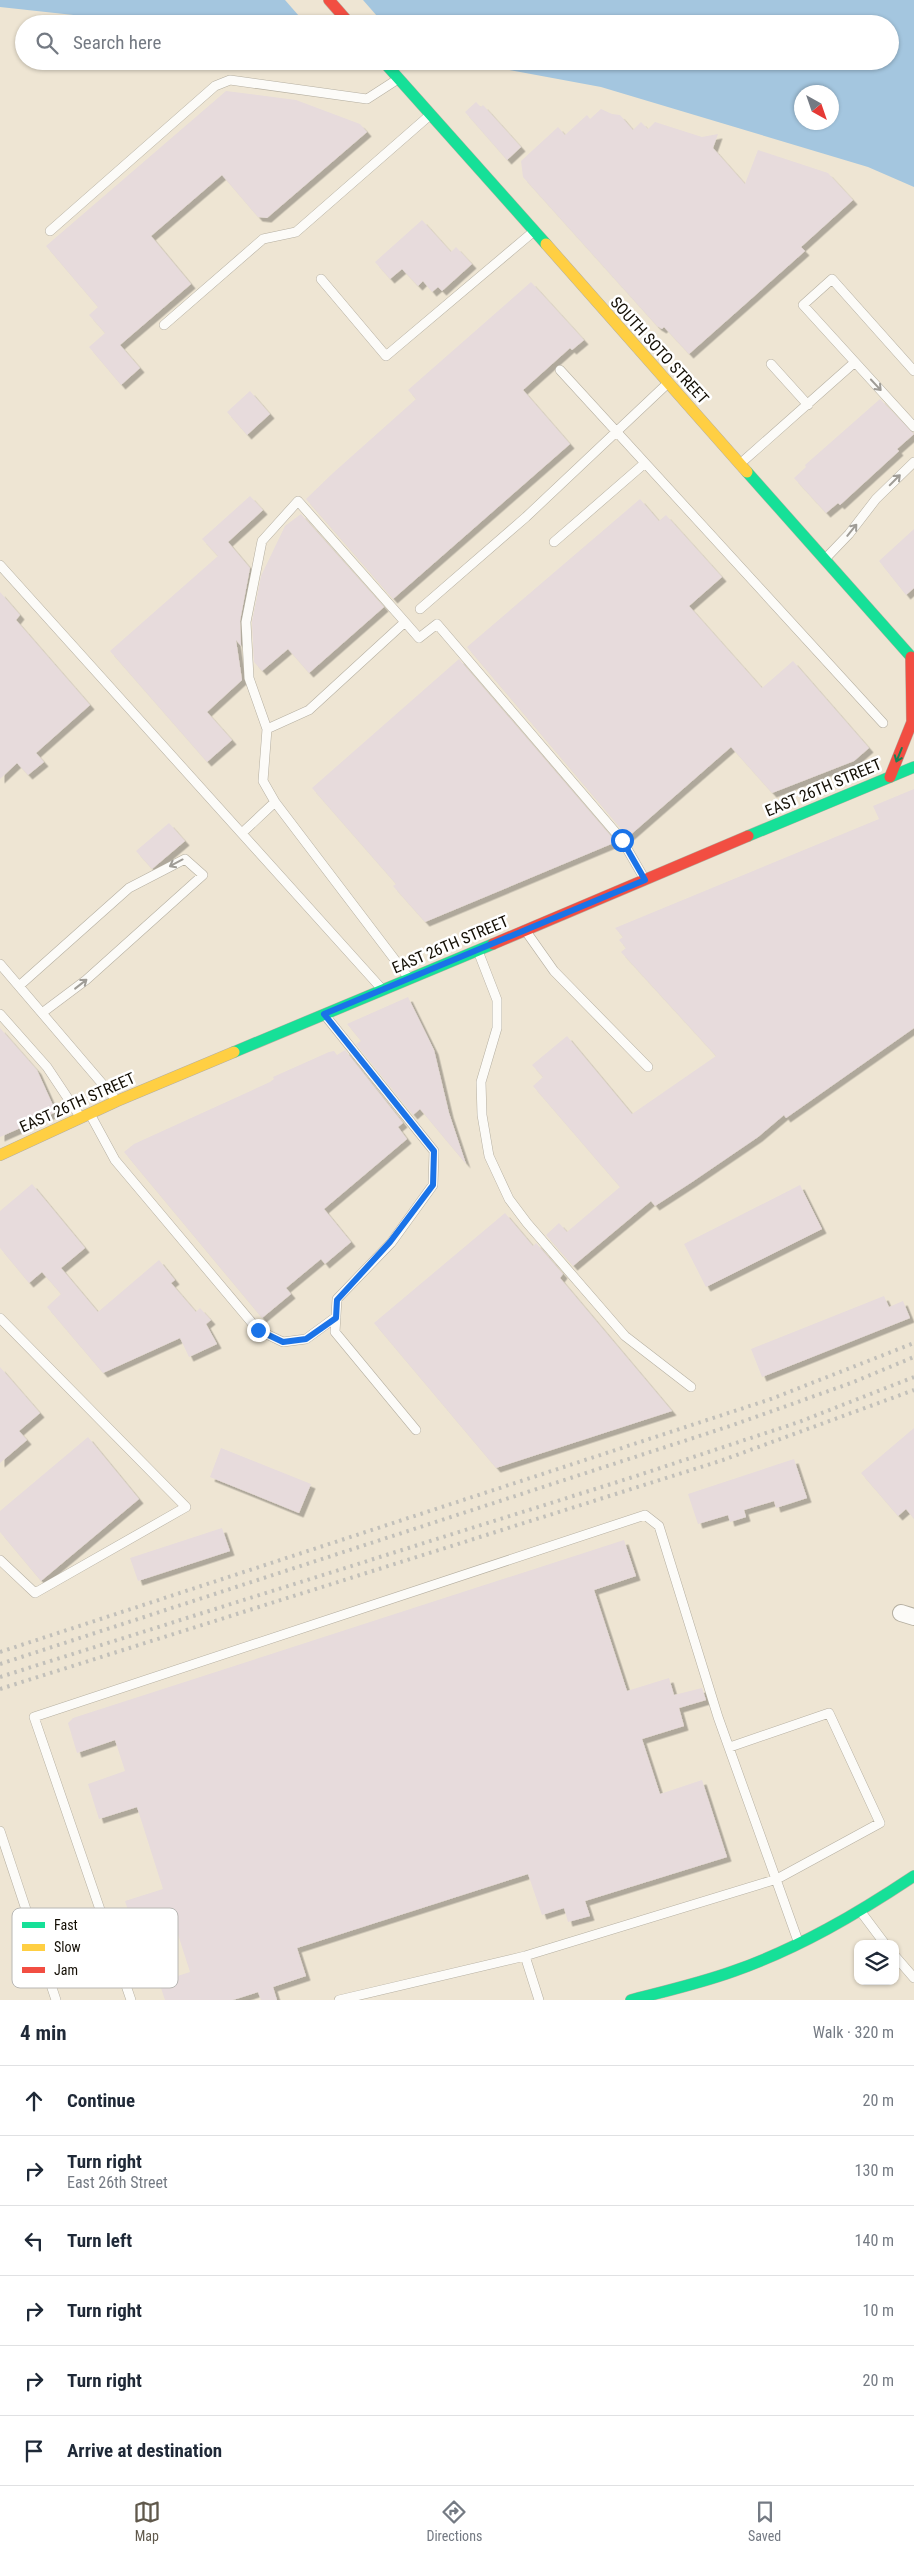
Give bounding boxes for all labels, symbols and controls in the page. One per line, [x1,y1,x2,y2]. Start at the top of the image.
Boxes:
search box [15,15,899,70]
icon: search [33,29,61,57]
text: Search here [73,31,161,54]
north arrow [794,85,839,130]
street label: SOUTH SOTO STREET [607,293,713,408]
one-way arrow [870,379,882,392]
one-way arrow [889,474,901,486]
one-way arrow [846,524,857,537]
one-way arrow [894,747,903,762]
street label: EAST 26TH STREET [762,754,884,821]
route start [611,829,634,852]
one-way arrow [169,859,184,868]
street label: EAST 26TH STREET [389,911,511,978]
one-way arrow [74,978,87,989]
street label: EAST 26TH STREET [17,1068,138,1136]
route end [247,1319,270,1342]
legend [12,1908,178,1988]
text: Fast [54,1917,78,1933]
text: Slow [54,1939,81,1955]
map controls [854,1940,899,1985]
button: layers [854,1940,899,1985]
text: Jam [54,1962,78,1978]
text: 4 min [20,2021,67,2045]
text: Walk · 320 m [813,2023,894,2042]
icon: ahead [20,2087,48,2115]
text: Continue [67,2089,135,2112]
text: 20 m [862,2091,894,2110]
text: Turn right [67,2150,142,2173]
icon: right [20,2157,48,2185]
text: 130 m [855,2161,894,2180]
text: East 26th Street [67,2173,168,2192]
icon: left [20,2227,48,2255]
text: Turn left [67,2229,132,2252]
text: 140 m [855,2231,894,2250]
icon: right [20,2297,48,2325]
text: Turn right [67,2299,142,2322]
text: 10 m [862,2301,894,2320]
icon: right [20,2367,48,2395]
text: Turn right [67,2369,142,2392]
text: 20 m [862,2371,894,2390]
icon: arrive [20,2437,48,2465]
text: Arrive at destination [67,2439,222,2462]
tab: Map [133,2498,161,2544]
tab: Directions [426,2498,482,2544]
tab: Saved [748,2498,781,2544]

